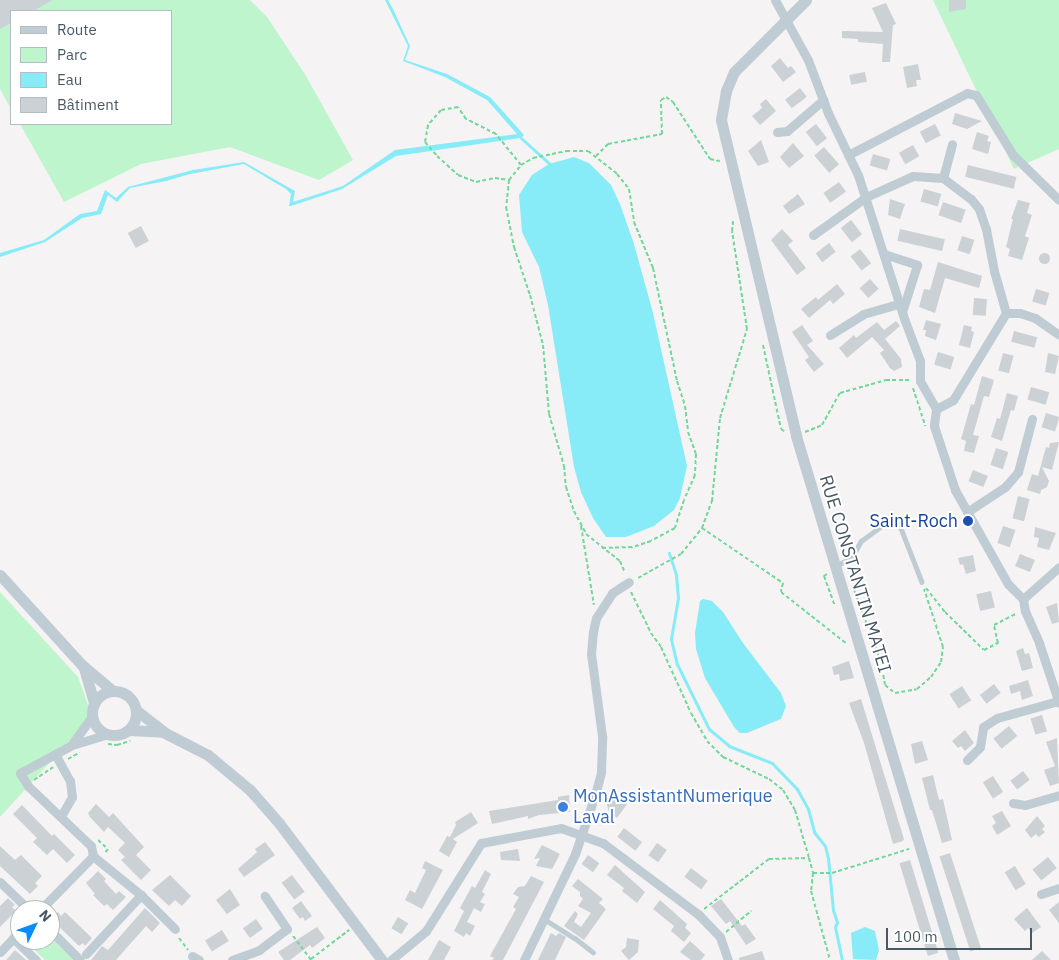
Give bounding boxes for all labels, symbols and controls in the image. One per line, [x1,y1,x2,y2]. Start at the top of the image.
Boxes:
legend [10,10,172,125]
text: Route [57,20,97,39]
text: Parc [57,45,87,64]
text: Eau [57,70,82,89]
text: Bâtiment [57,95,119,114]
street label: RUE CONSTANTIN MATEI [815,473,895,675]
place label: Saint-Roch [869,510,958,532]
marker: Saint-Roch [962,515,974,527]
place label: MonAssistantNumerique Laval [573,786,773,829]
marker: MonAssistantNumerique Laval [557,801,569,813]
north arrow [10,900,60,950]
text: N [35,906,55,925]
scale bar [889,918,1035,950]
text: 100 m [894,927,938,946]

